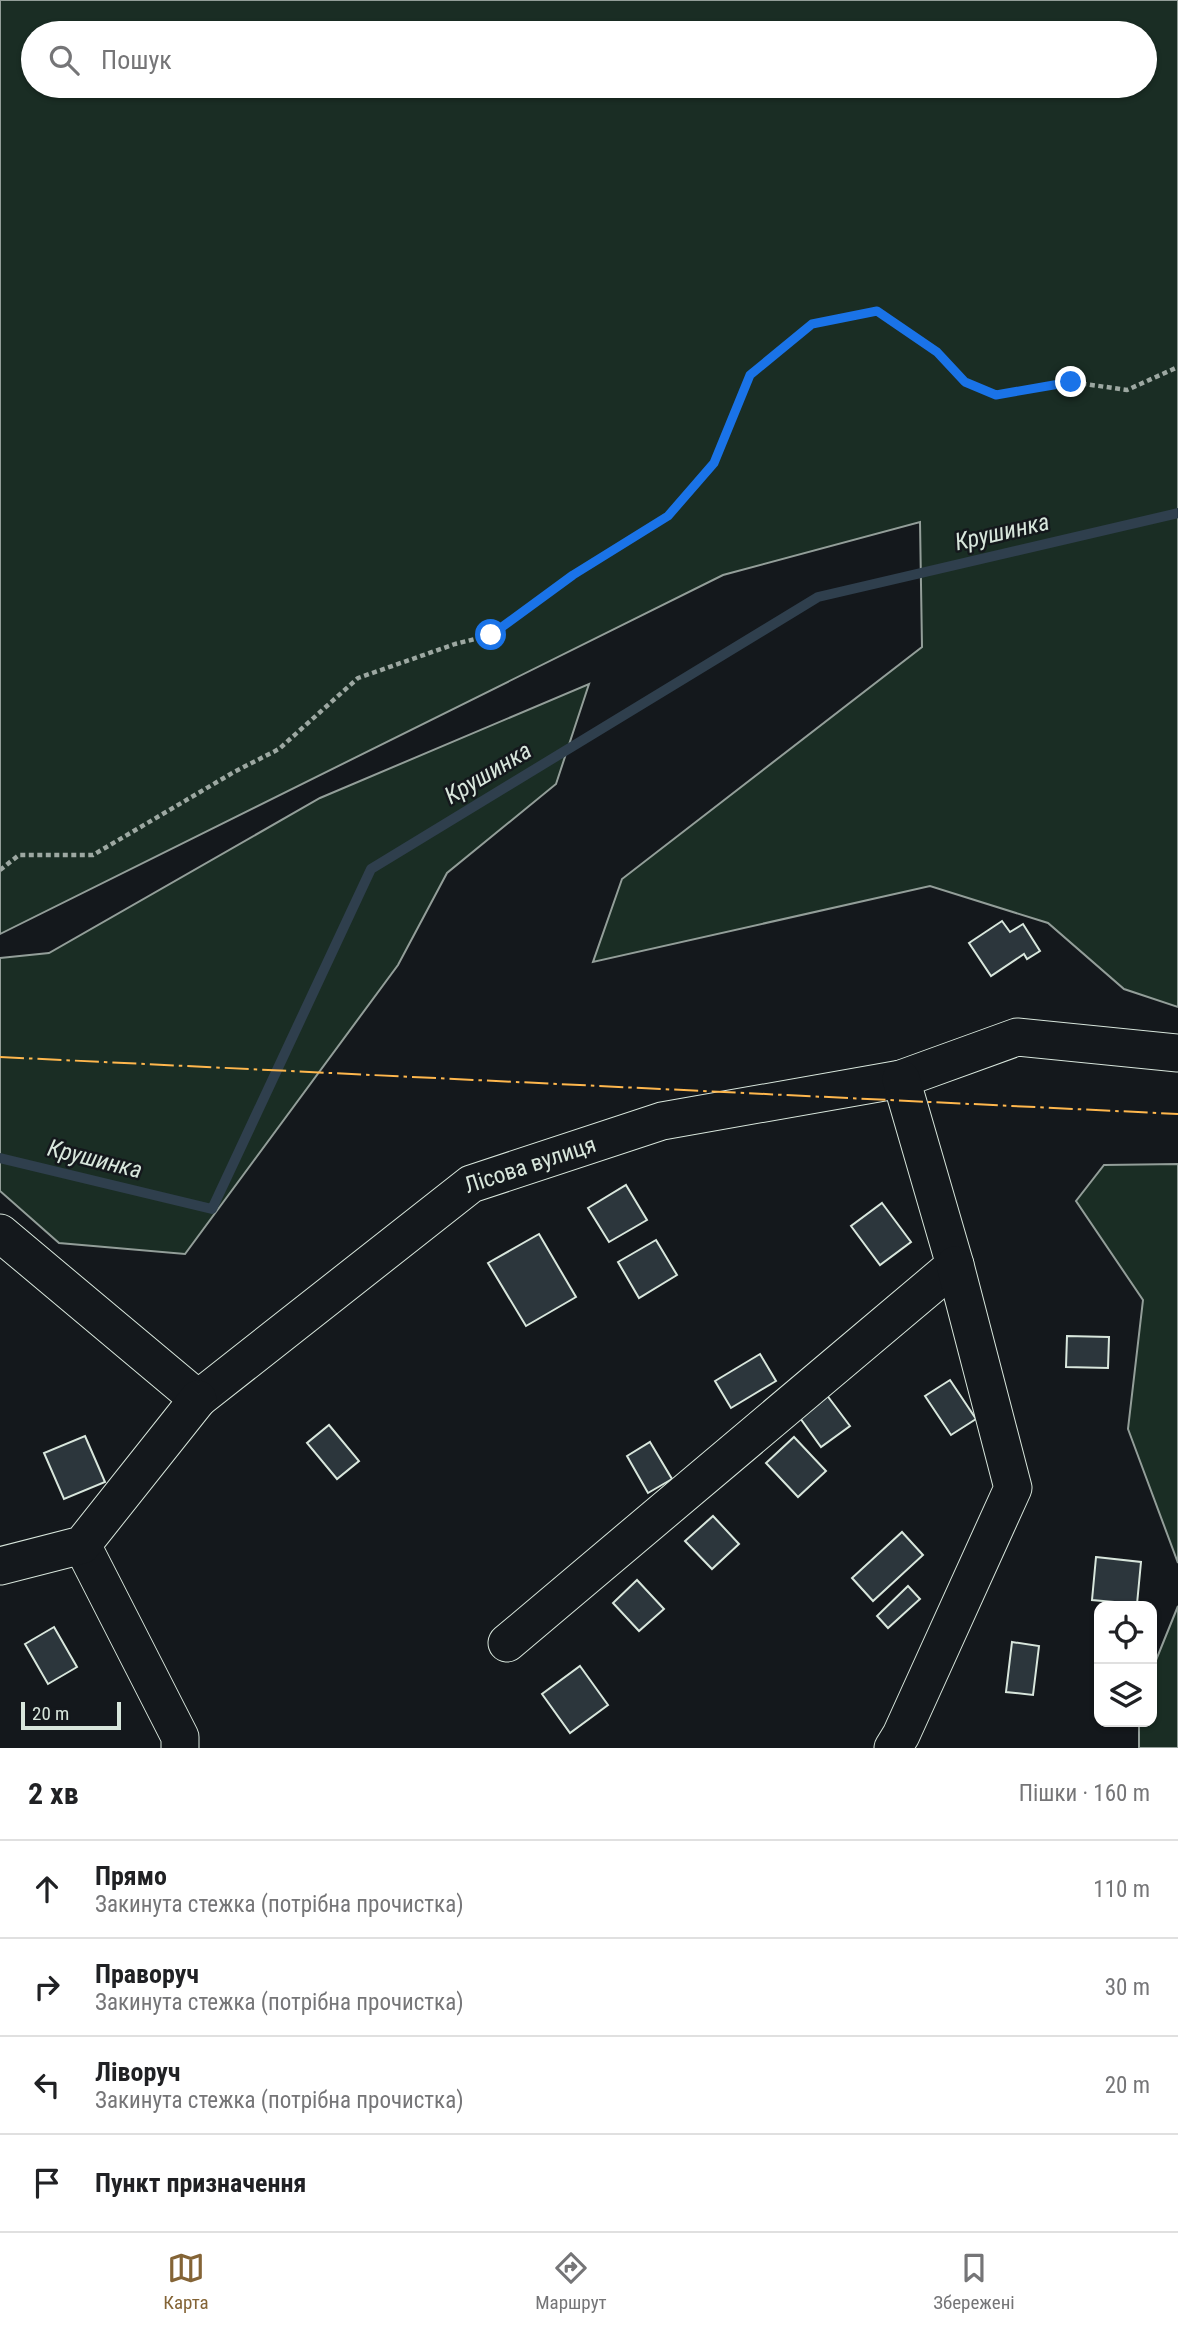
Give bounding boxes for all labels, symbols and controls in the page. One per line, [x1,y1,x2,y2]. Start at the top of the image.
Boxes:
search box [21,21,1157,98]
icon: search [45,41,83,79]
text: Пошук [101,45,172,75]
route end [1055,366,1086,397]
water label: Крушинка [952,508,1052,556]
route start [475,619,506,650]
water label: Крушинка [440,736,536,810]
street label: Лісова вулиця [461,1130,599,1199]
water label: Крушинка [45,1134,145,1184]
map controls [1094,1601,1157,1727]
button: locate [1094,1601,1157,1664]
button: layers [1094,1664,1157,1727]
scale bar [21,1699,121,1731]
text: 20 m [32,1702,69,1725]
text: 2 хв [28,1776,79,1811]
text: Пішки · 160 m [1019,1780,1150,1807]
text: Прямо [95,1861,167,1891]
icon: ahead [28,1870,66,1908]
text: 110 m [1093,1876,1150,1903]
text: Закинута стежка (потрібна прочистка) [95,1891,464,1918]
text: Праворуч [95,1959,199,1989]
icon: right [28,1968,66,2006]
text: 30 m [1105,1974,1150,2001]
text: Закинута стежка (потрібна прочистка) [95,1989,464,2016]
text: Ліворуч [95,2057,180,2087]
icon: left [28,2066,66,2104]
text: 20 m [1105,2072,1150,2099]
text: Закинута стежка (потрібна прочистка) [95,2087,464,2114]
icon: arrive [28,2164,66,2202]
text: Пункт призначення [95,2168,306,2198]
tab: Карта [163,2249,209,2314]
tab: Маршрут [535,2249,607,2314]
tab: Збережені [933,2249,1015,2314]

